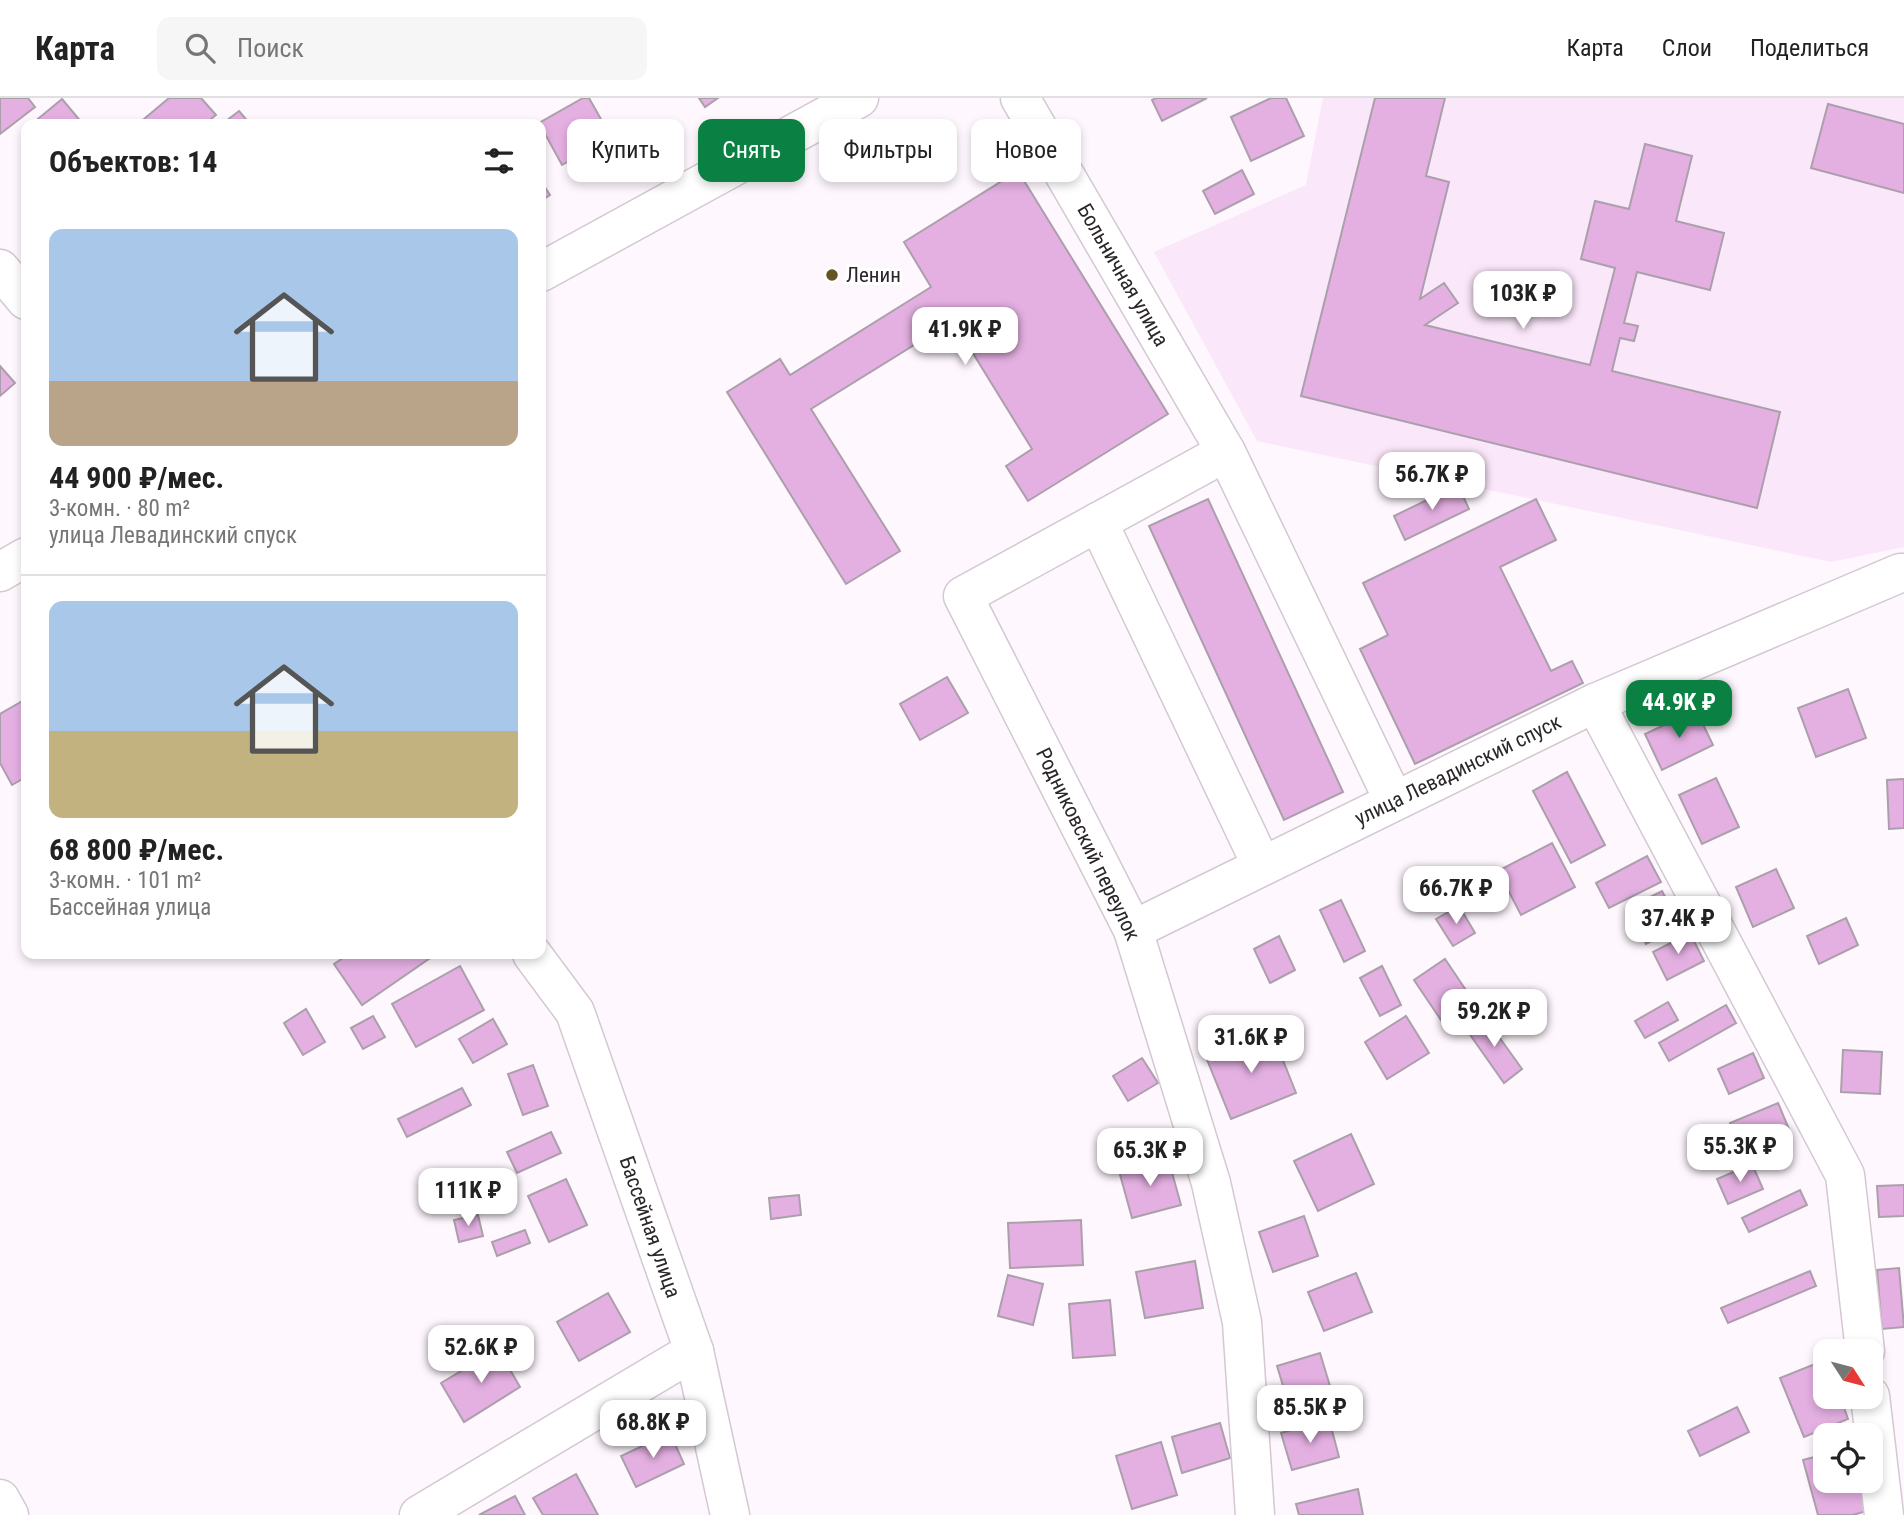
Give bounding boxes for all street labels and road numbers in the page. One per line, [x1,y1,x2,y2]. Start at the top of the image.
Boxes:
street label: Больничная улица [1072,199,1174,351]
street label: улица Левадинский спуск [1351,710,1565,830]
street label: Родниковский переулок [1031,744,1145,944]
street label: Бассейная улица [615,1153,685,1301]

